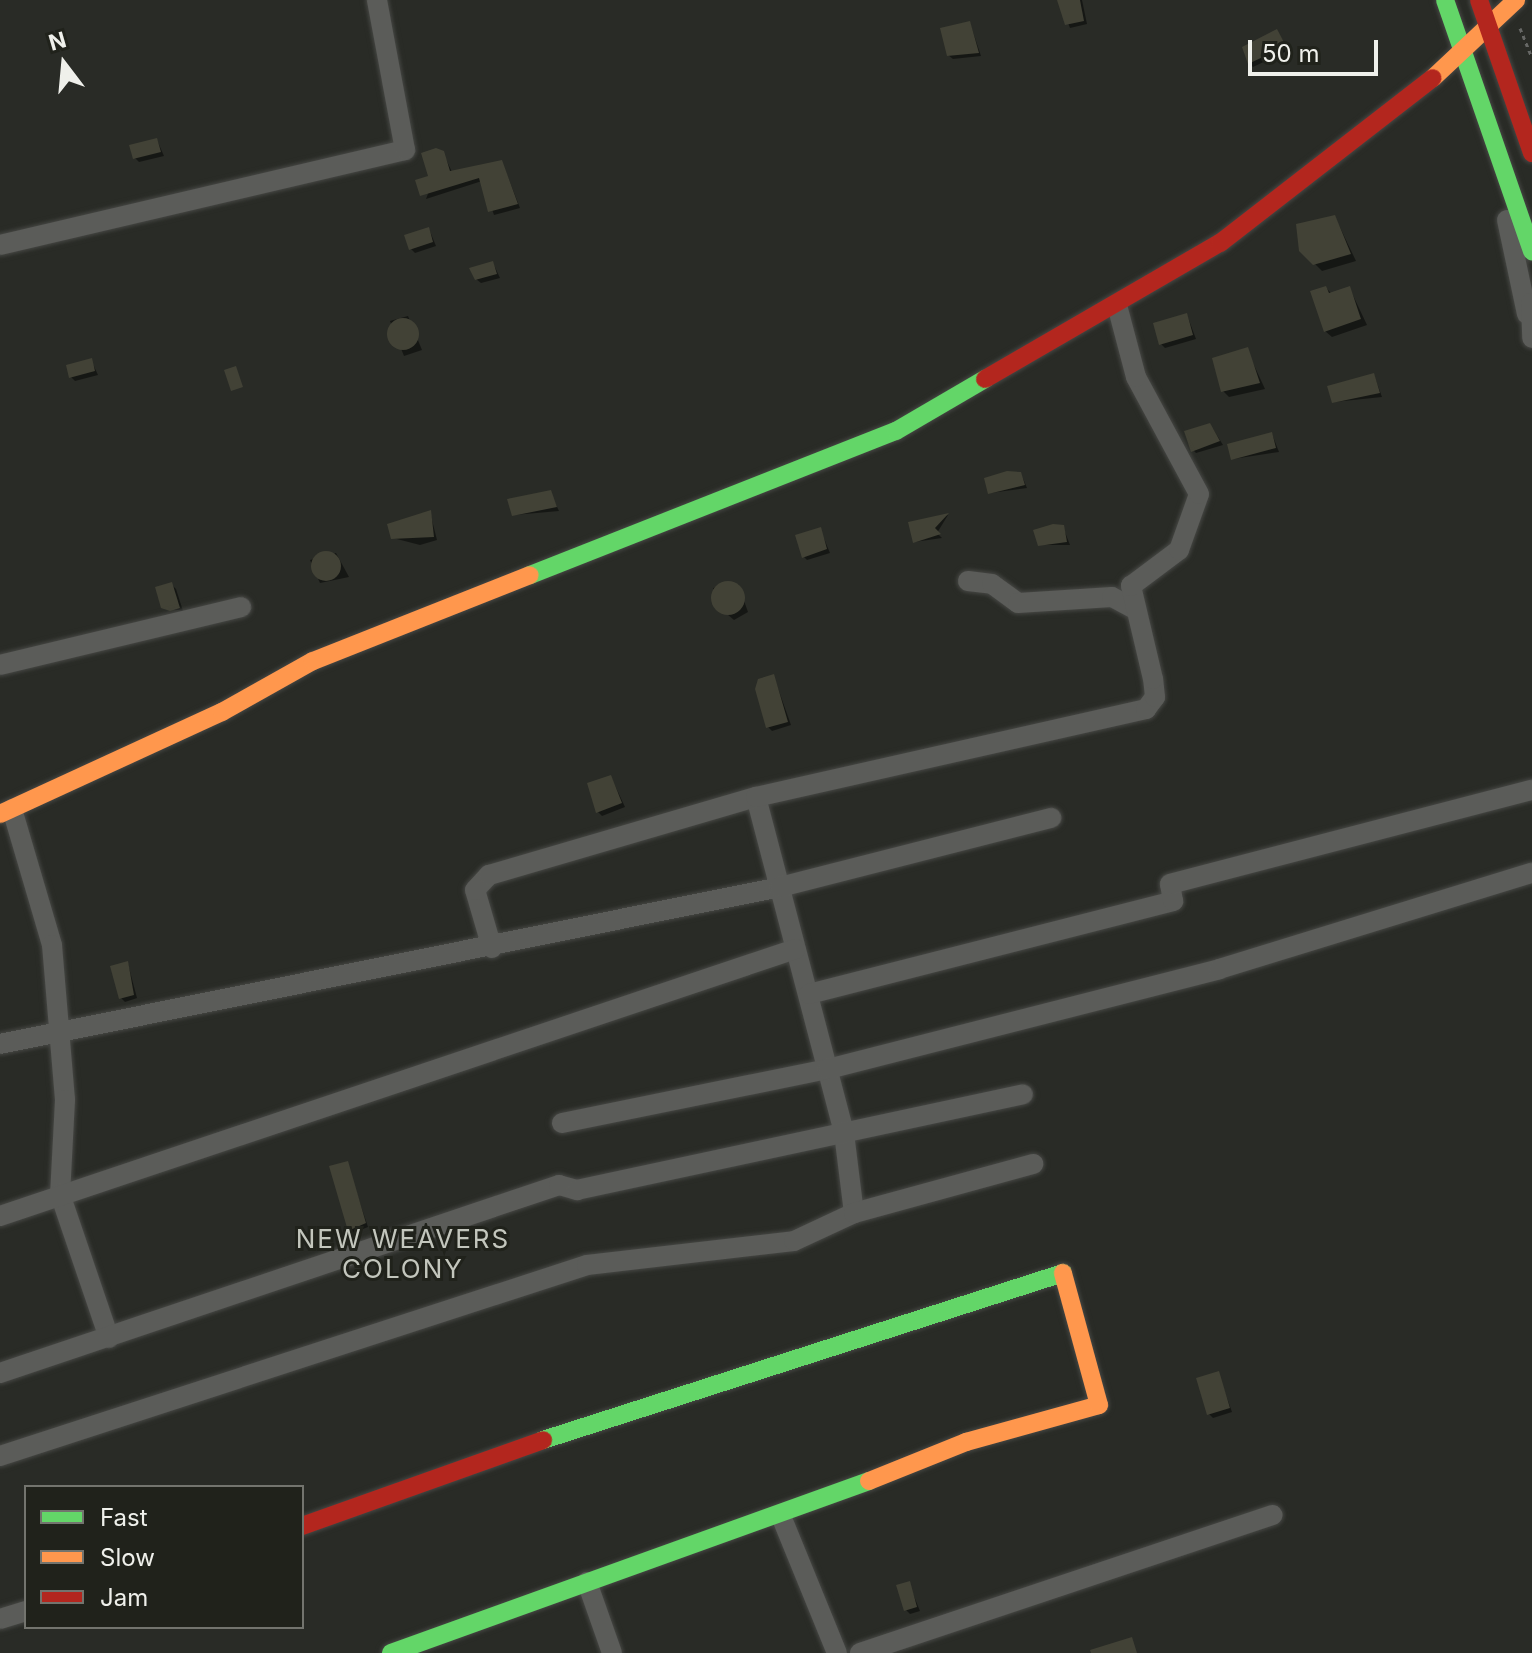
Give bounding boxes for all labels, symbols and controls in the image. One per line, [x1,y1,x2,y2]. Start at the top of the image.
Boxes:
north arrow [24,24,104,104]
scale bar [1252,24,1382,74]
text: N [46,26,69,56]
text: 50 m [1262,39,1320,68]
district label: NEW WEAVERS COLONY [296,1223,510,1284]
legend [24,1485,304,1629]
text: Fast [100,1503,148,1532]
text: Slow [100,1543,155,1572]
text: Jam [100,1583,148,1612]

